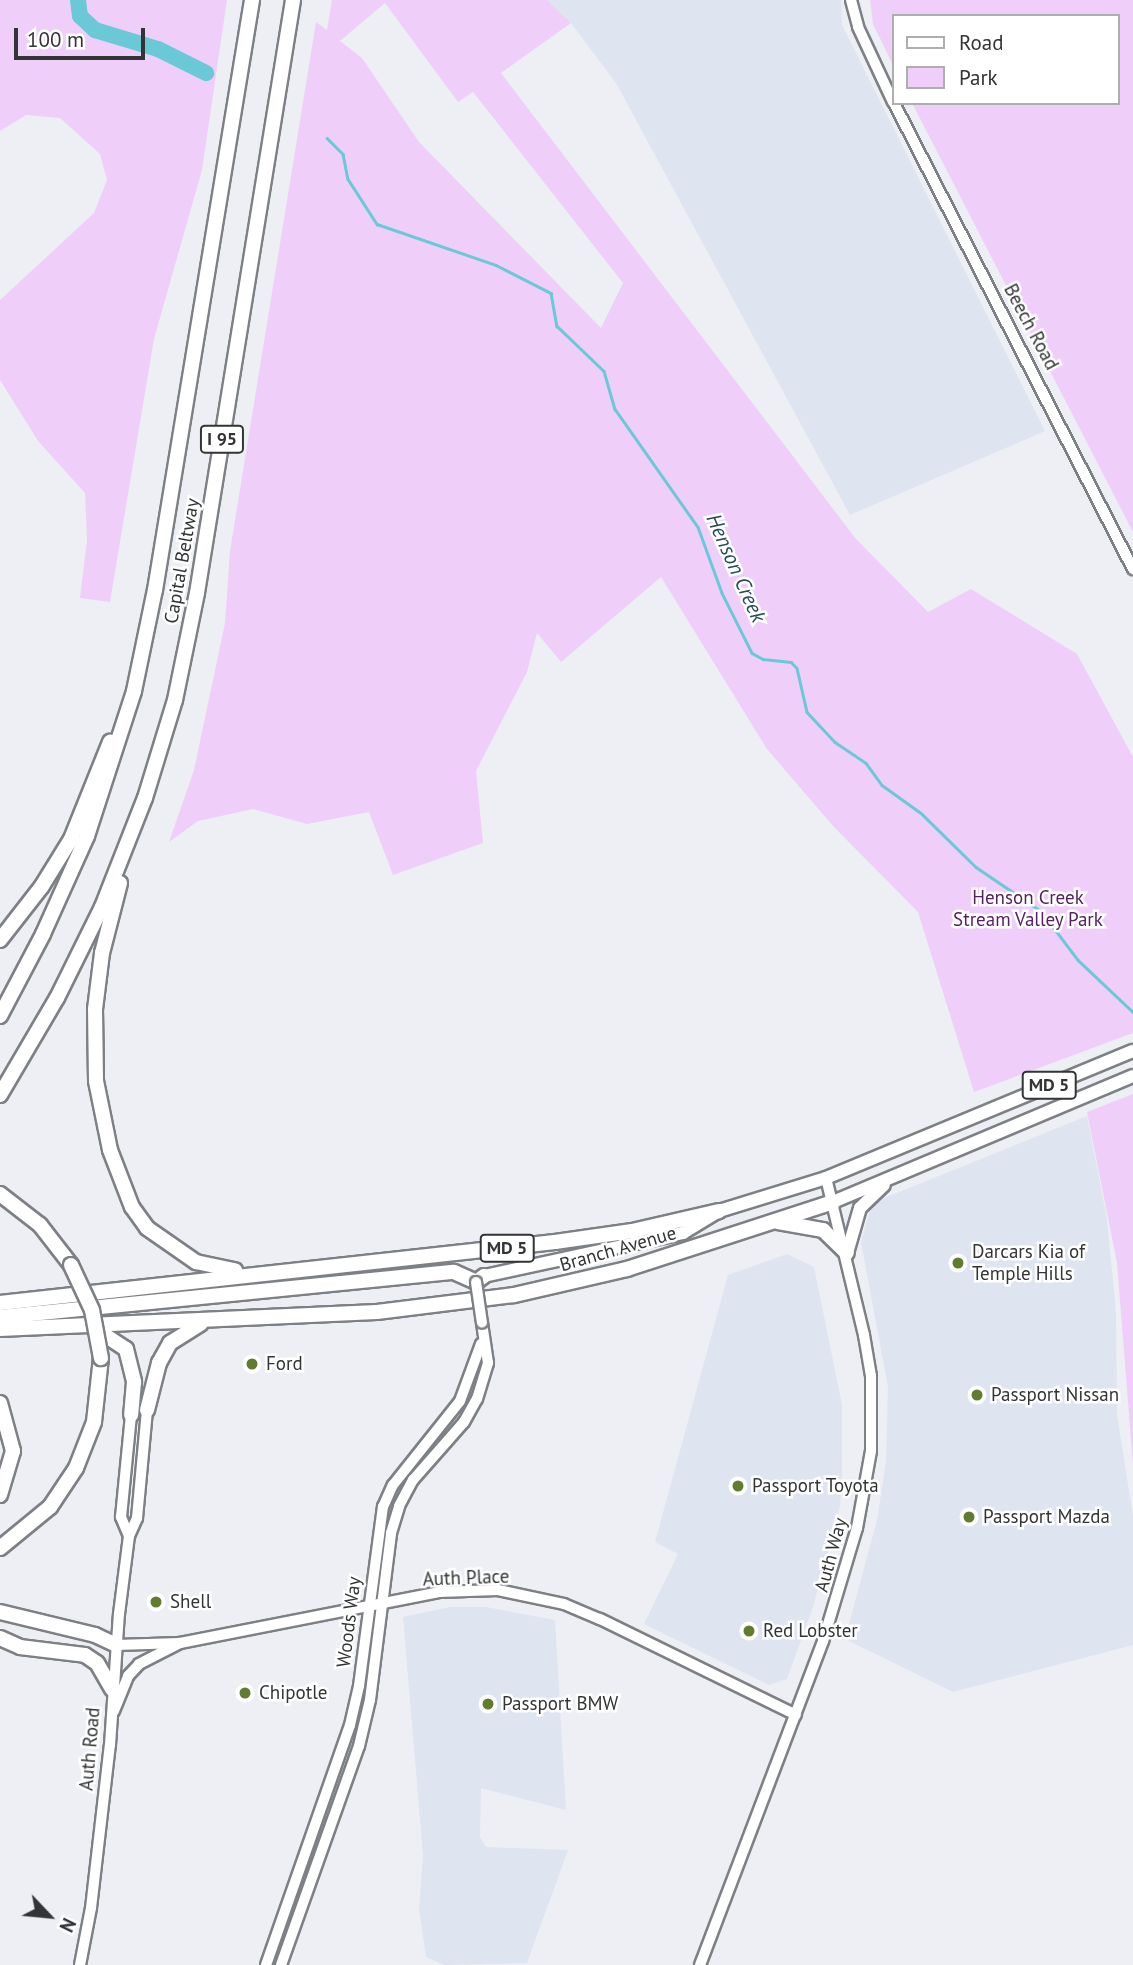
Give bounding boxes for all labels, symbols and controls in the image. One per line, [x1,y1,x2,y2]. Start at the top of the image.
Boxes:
scale bar [18,14,149,58]
legend [892,14,1119,105]
text: 100 m [27,26,84,53]
text: Road [959,29,1003,56]
text: Park [959,64,998,91]
street label: Beech Road [999,280,1063,374]
road number: I 95 [199,424,245,454]
street label: Capital Beltway [160,497,204,625]
water label: Henson Creek [701,510,771,626]
park label: Henson Creek Stream Valley Park [952,887,1104,931]
road number: MD 5 [1021,1070,1077,1100]
street label: Branch Avenue [557,1221,679,1277]
road number: MD 5 [479,1233,535,1262]
place label: Darcars Kia of Temple Hills [972,1241,1085,1285]
marker: Darcars Kia of Temple Hills [950,1255,966,1271]
place label: Ford [266,1353,303,1375]
marker: Ford [244,1356,260,1372]
place label: Passport Nissan [991,1384,1119,1406]
marker: Passport Nissan [969,1387,985,1403]
place label: Passport Toyota [752,1475,879,1497]
marker: Passport Toyota [730,1478,746,1494]
place label: Passport Mazda [983,1506,1110,1528]
marker: Passport Mazda [961,1509,977,1525]
street label: Auth Way [810,1515,852,1595]
street label: Auth Place [422,1565,510,1591]
street label: Woods Way [332,1575,366,1669]
place label: Shell [170,1591,211,1613]
marker: Shell [148,1594,164,1610]
place label: Red Lobster [763,1620,858,1642]
marker: Red Lobster [741,1623,757,1639]
place label: Chipotle [259,1682,327,1704]
marker: Chipotle [237,1685,253,1701]
place label: Passport BMW [502,1693,618,1715]
marker: Passport BMW [480,1696,496,1712]
street label: Auth Road [75,1706,105,1792]
north arrow [14,1881,84,1951]
text: N [54,1914,81,1936]

